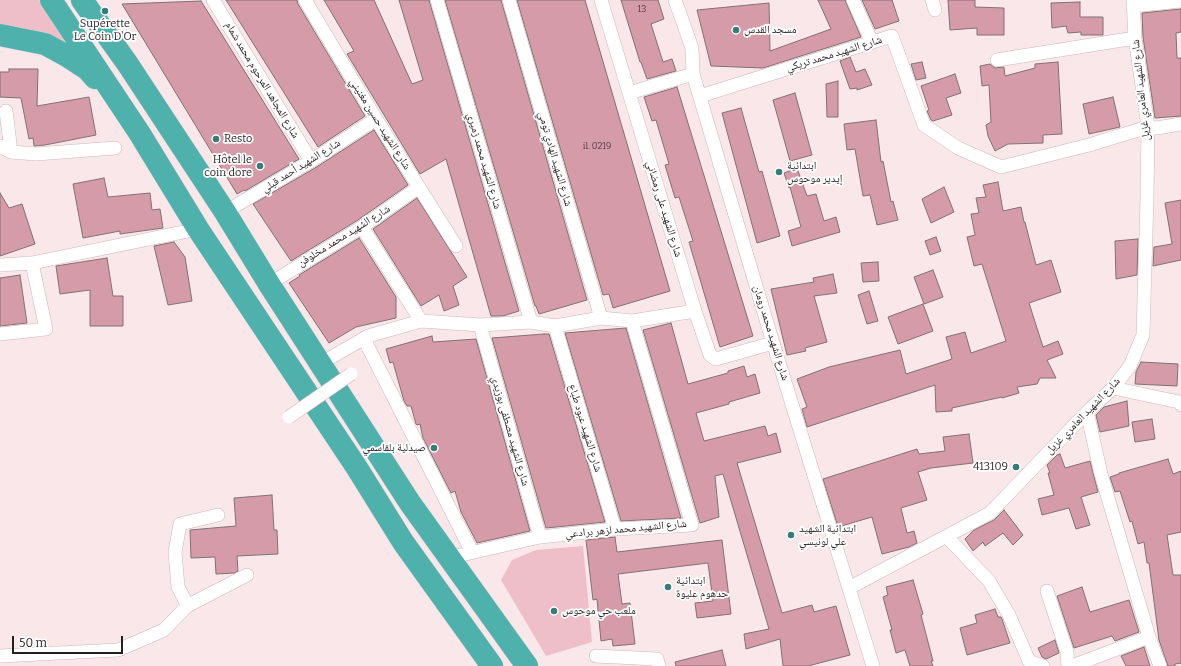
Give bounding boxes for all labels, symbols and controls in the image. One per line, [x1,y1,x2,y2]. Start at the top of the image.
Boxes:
house number: 13 [638,4,646,14]
marker: Supérette Le Coin D'Or [100,6,110,16]
place label: Supérette Le Coin D'Or [74,17,136,43]
street label: شارع المجاهد المرحوم محمد شمام [222,19,302,141]
place label: مسجد القدس [744,23,797,37]
marker: مسجد القدس [731,25,741,35]
street label: شارع الشهيد محمد تريكي [784,33,884,75]
street label: شارع الشهيد العامري غزيل [1129,39,1153,141]
street label: شارع الشهيد حسين مغنيني [346,76,414,172]
street label: شارع الشهيد الهادي تومي [535,110,575,208]
street label: شارع الشهيد محمد زميري [464,111,504,211]
place label: Resto [224,132,252,146]
marker: Resto [211,134,221,144]
street label: شارع الشهيد أحمد قبلي [259,136,343,196]
house number: il. 0219 [583,141,611,151]
place label: Hôtel le coin dore [204,153,252,179]
street label: شارع الشهيد على رمضاني [643,159,685,259]
place label: ابتدائية إيدير موحوس [787,159,842,185]
marker: Hôtel le coin dore [255,161,265,171]
marker: ابتدائية إيدير موحوس [774,167,784,177]
street label: شارع الشهيد محمد مخلوفن [295,202,393,270]
street label: شارع الشهيد محمد رومان [750,284,792,382]
street label: شارع الشهيد مصطفى بوزيدي [488,375,532,487]
street label: شارع الشهيد العامري غزيل [1043,375,1123,457]
street label: شارع الشهيد عبود طباع [565,382,605,474]
place label: صيدلية بلقاسمي [363,441,426,455]
marker: صيدلية بلقاسمي [429,443,439,453]
place label: 413109 [973,460,1008,474]
marker: 413109 [1011,462,1021,472]
street label: شارع الشهيد محمد لزهر برادعي [565,517,687,541]
place label: ابتدائية الشهيد علي لونيسي [799,522,856,548]
marker: ابتدائية الشهيد علي لونيسي [786,530,796,540]
place label: ابتدائية حدهوم عليوة [676,574,728,600]
marker: ابتدائية حدهوم عليوة [663,582,673,592]
place label: ملعب حي موحوس [562,604,636,618]
marker: ملعب حي موحوس [549,606,559,616]
scale bar [14,628,125,654]
text: 50 m [19,636,47,650]

